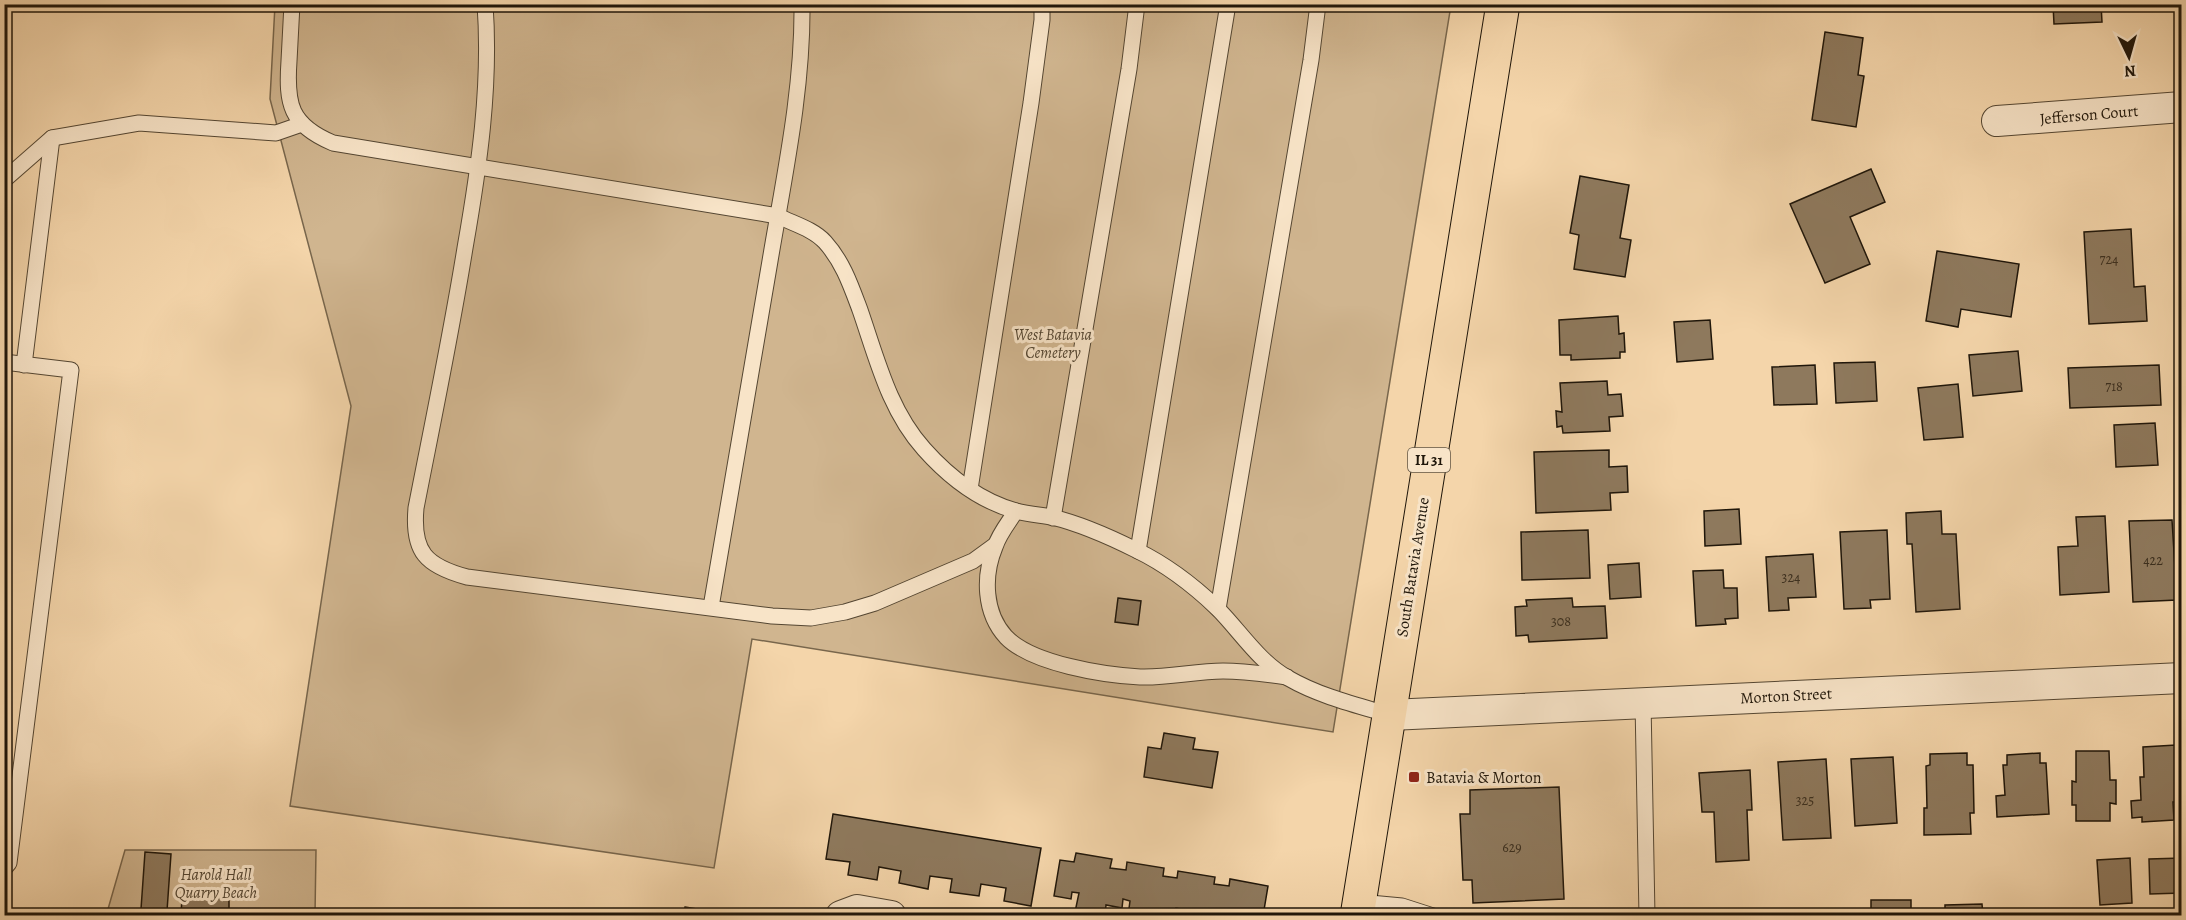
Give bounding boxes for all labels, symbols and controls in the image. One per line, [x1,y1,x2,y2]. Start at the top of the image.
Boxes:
north arrow [2099,27,2159,87]
text: N [2123,59,2137,82]
street label: Jefferson Court [2039,100,2139,130]
house number: 724 [2100,250,2118,269]
park label: West Batavia Cemetery [1014,324,1093,364]
house number: 718 [2105,377,2123,396]
road number: IL 31 [1408,448,1450,472]
street label: South Batavia Avenue [1391,496,1435,639]
house number: 422 [2143,551,2163,570]
house number: 324 [1782,568,1800,587]
house number: 308 [1551,612,1571,631]
street label: Morton Street [1740,683,1832,709]
place label: Batavia & Morton [1426,767,1542,789]
marker: Batavia & Morton [1407,770,1421,784]
house number: 325 [1796,791,1814,810]
house number: 629 [1502,838,1522,857]
park label: Harold Hall Quarry Beach [175,864,257,904]

